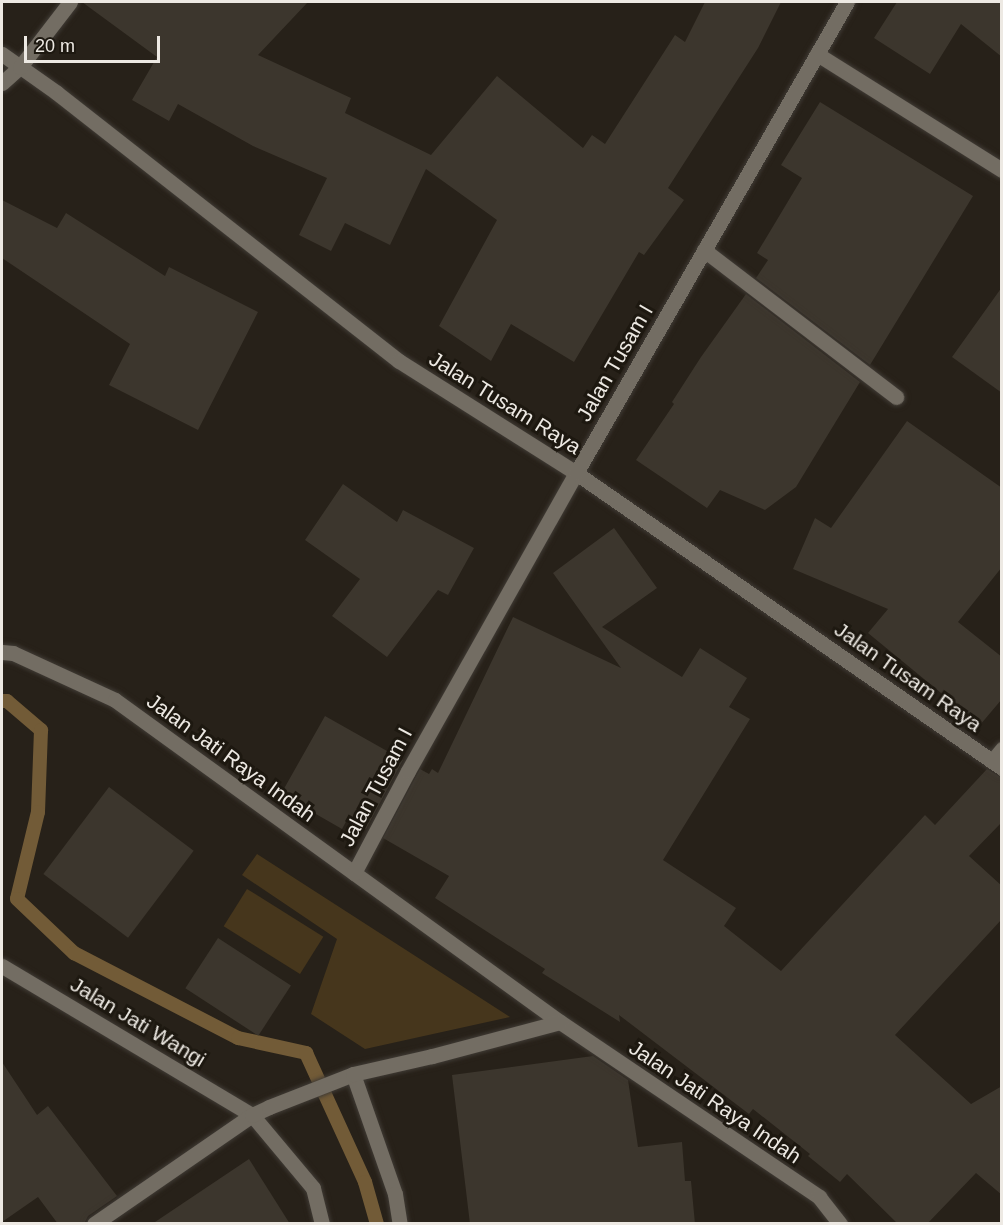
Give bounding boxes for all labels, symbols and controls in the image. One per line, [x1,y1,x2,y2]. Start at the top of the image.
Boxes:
scale bar [27,24,164,62]
text: 20 m [35,36,75,56]
street label: Jalan Tusam I [571,300,659,426]
street label: Jalan Tusam Raya [424,346,586,460]
street label: Jalan Tusam Raya [829,617,987,737]
street label: Jalan Jati Raya Indah [142,688,320,828]
street label: Jalan Tusam I [334,723,418,851]
street label: Jalan Jati Wangi [66,972,210,1072]
street label: Jalan Jati Raya Indah [624,1035,806,1169]

